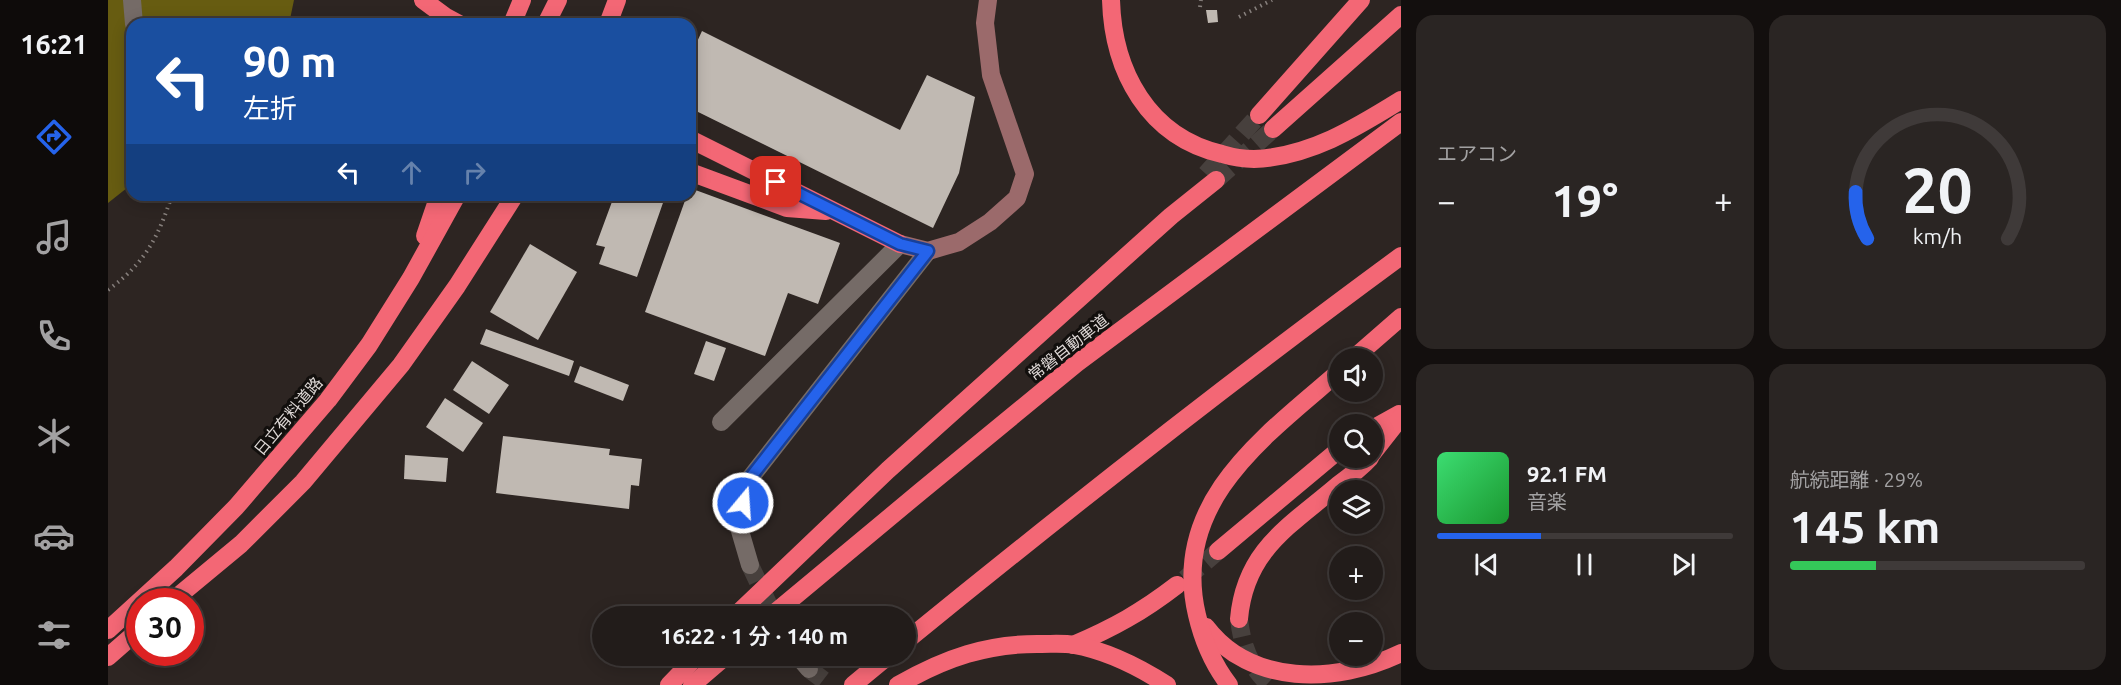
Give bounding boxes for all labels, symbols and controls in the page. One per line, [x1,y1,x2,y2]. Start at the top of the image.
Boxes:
text: 16:21 [20,29,88,59]
text: 90 m [243,38,337,85]
icon: left [144,42,222,120]
text: 左折 [243,93,297,123]
icon: directions [33,116,75,158]
text: エアコン [1437,142,1517,165]
text: 20 [1902,155,1972,225]
icon: left [332,156,365,189]
icon: ahead [395,156,428,189]
icon: right [458,156,491,189]
pin [750,156,801,207]
icon: arrive [759,165,792,198]
text: 19° [1551,175,1618,226]
text: − [1437,182,1456,219]
text: + [1714,182,1733,219]
icon: music [33,216,75,258]
text: km/h [1912,224,1962,248]
street label: 常磐自動車道 [1025,310,1111,384]
icon: phone [33,315,75,357]
map controls [1329,348,1383,666]
button: sound [1329,348,1383,402]
street label: 日立有料道路 [250,373,326,459]
button: search [1329,414,1383,468]
icon: climate [33,415,75,457]
text: 92.1 FM [1527,461,1607,486]
text: 航続距離 · 29% [1790,468,1923,491]
position arrow [711,471,775,535]
button: layers [1329,480,1383,534]
text: 音楽 [1527,490,1567,513]
text: 145 km [1790,501,1940,552]
icon: car [33,515,75,557]
button: + [1329,546,1383,600]
icon: previous [1470,548,1503,581]
icon: pause [1568,548,1601,581]
icon: next [1667,548,1700,581]
speed limit sign: 30 [126,588,204,666]
button: − [1329,612,1383,666]
icon: filters [33,614,75,656]
text: 16:22 · 1 分 · 140 m [660,623,848,648]

